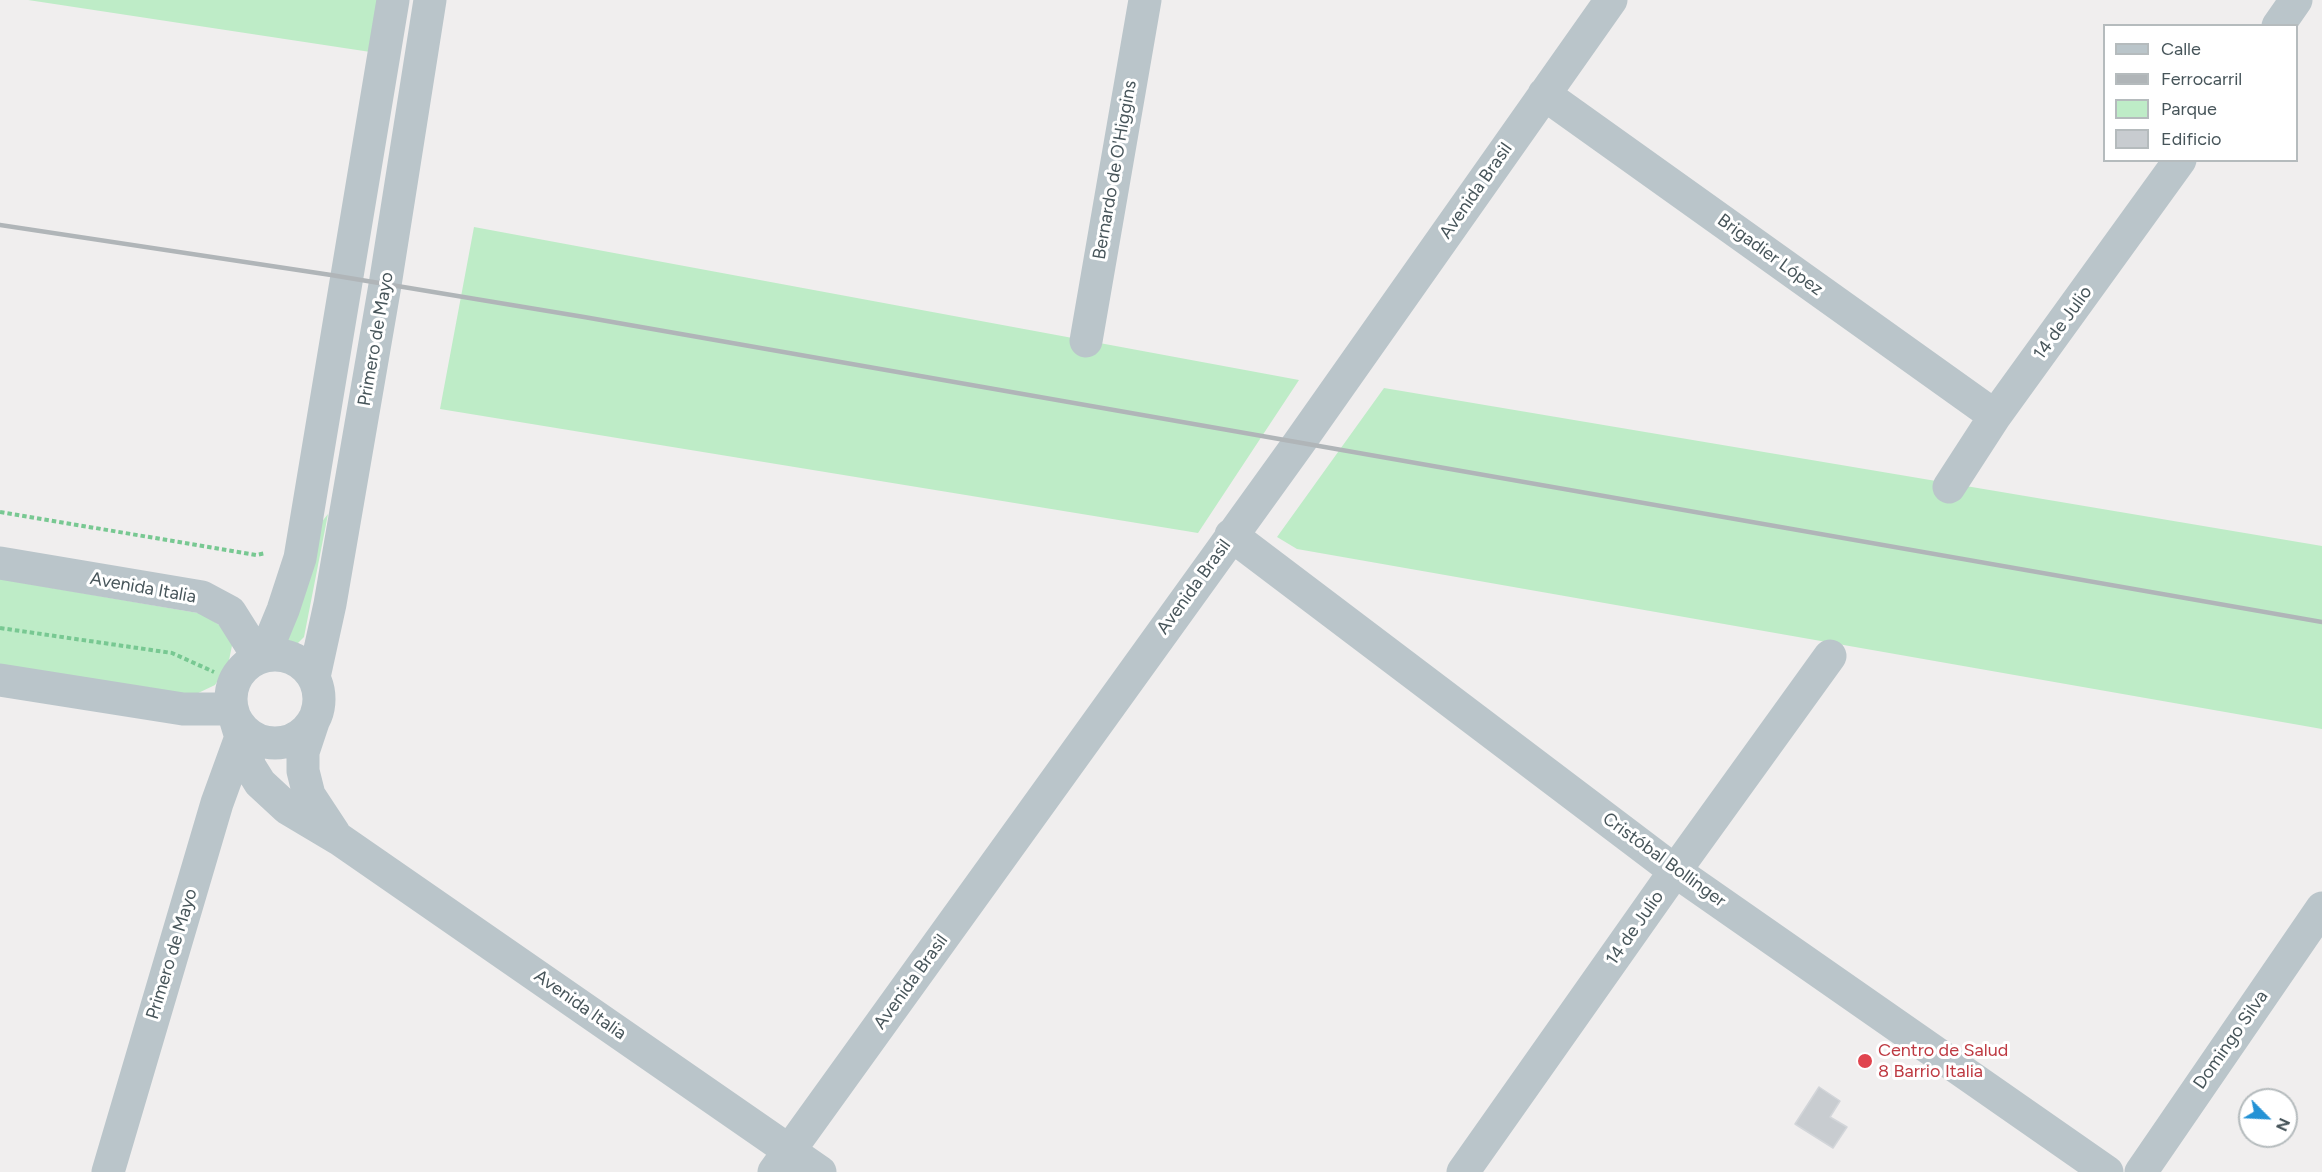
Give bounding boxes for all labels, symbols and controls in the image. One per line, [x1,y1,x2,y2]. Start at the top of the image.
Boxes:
legend [2103,24,2298,162]
text: Calle [2161,38,2201,60]
text: Ferrocarril [2161,68,2242,90]
street label: Bernardo de O'Higgins [1089,79,1141,261]
text: Parque [2161,98,2217,120]
text: Edificio [2161,128,2222,150]
street label: Avenida Brasil [1435,139,1517,243]
street label: Brigadier López [1713,209,1827,301]
street label: Primero de Mayo [354,270,398,408]
street label: 14 de Julio [2029,282,2097,364]
street label: Avenida Brasil [1152,535,1236,639]
street label: Avenida Italia [88,568,198,608]
street label: Cristóbal Bollinger [1598,808,1730,912]
street label: Primero de Mayo [142,886,202,1022]
street label: 14 de Julio [1602,887,1668,969]
street label: Avenida Brasil [869,930,953,1034]
street label: Avenida Italia [530,965,630,1045]
street label: Domingo Silva [2189,987,2273,1093]
place label: Centro de Salud 8 Barrio Italia [1878,1040,2008,1082]
marker: Centro de Salud 8 Barrio Italia [1856,1052,1874,1070]
north arrow [2238,1088,2298,1148]
text: N [2272,1115,2294,1134]

